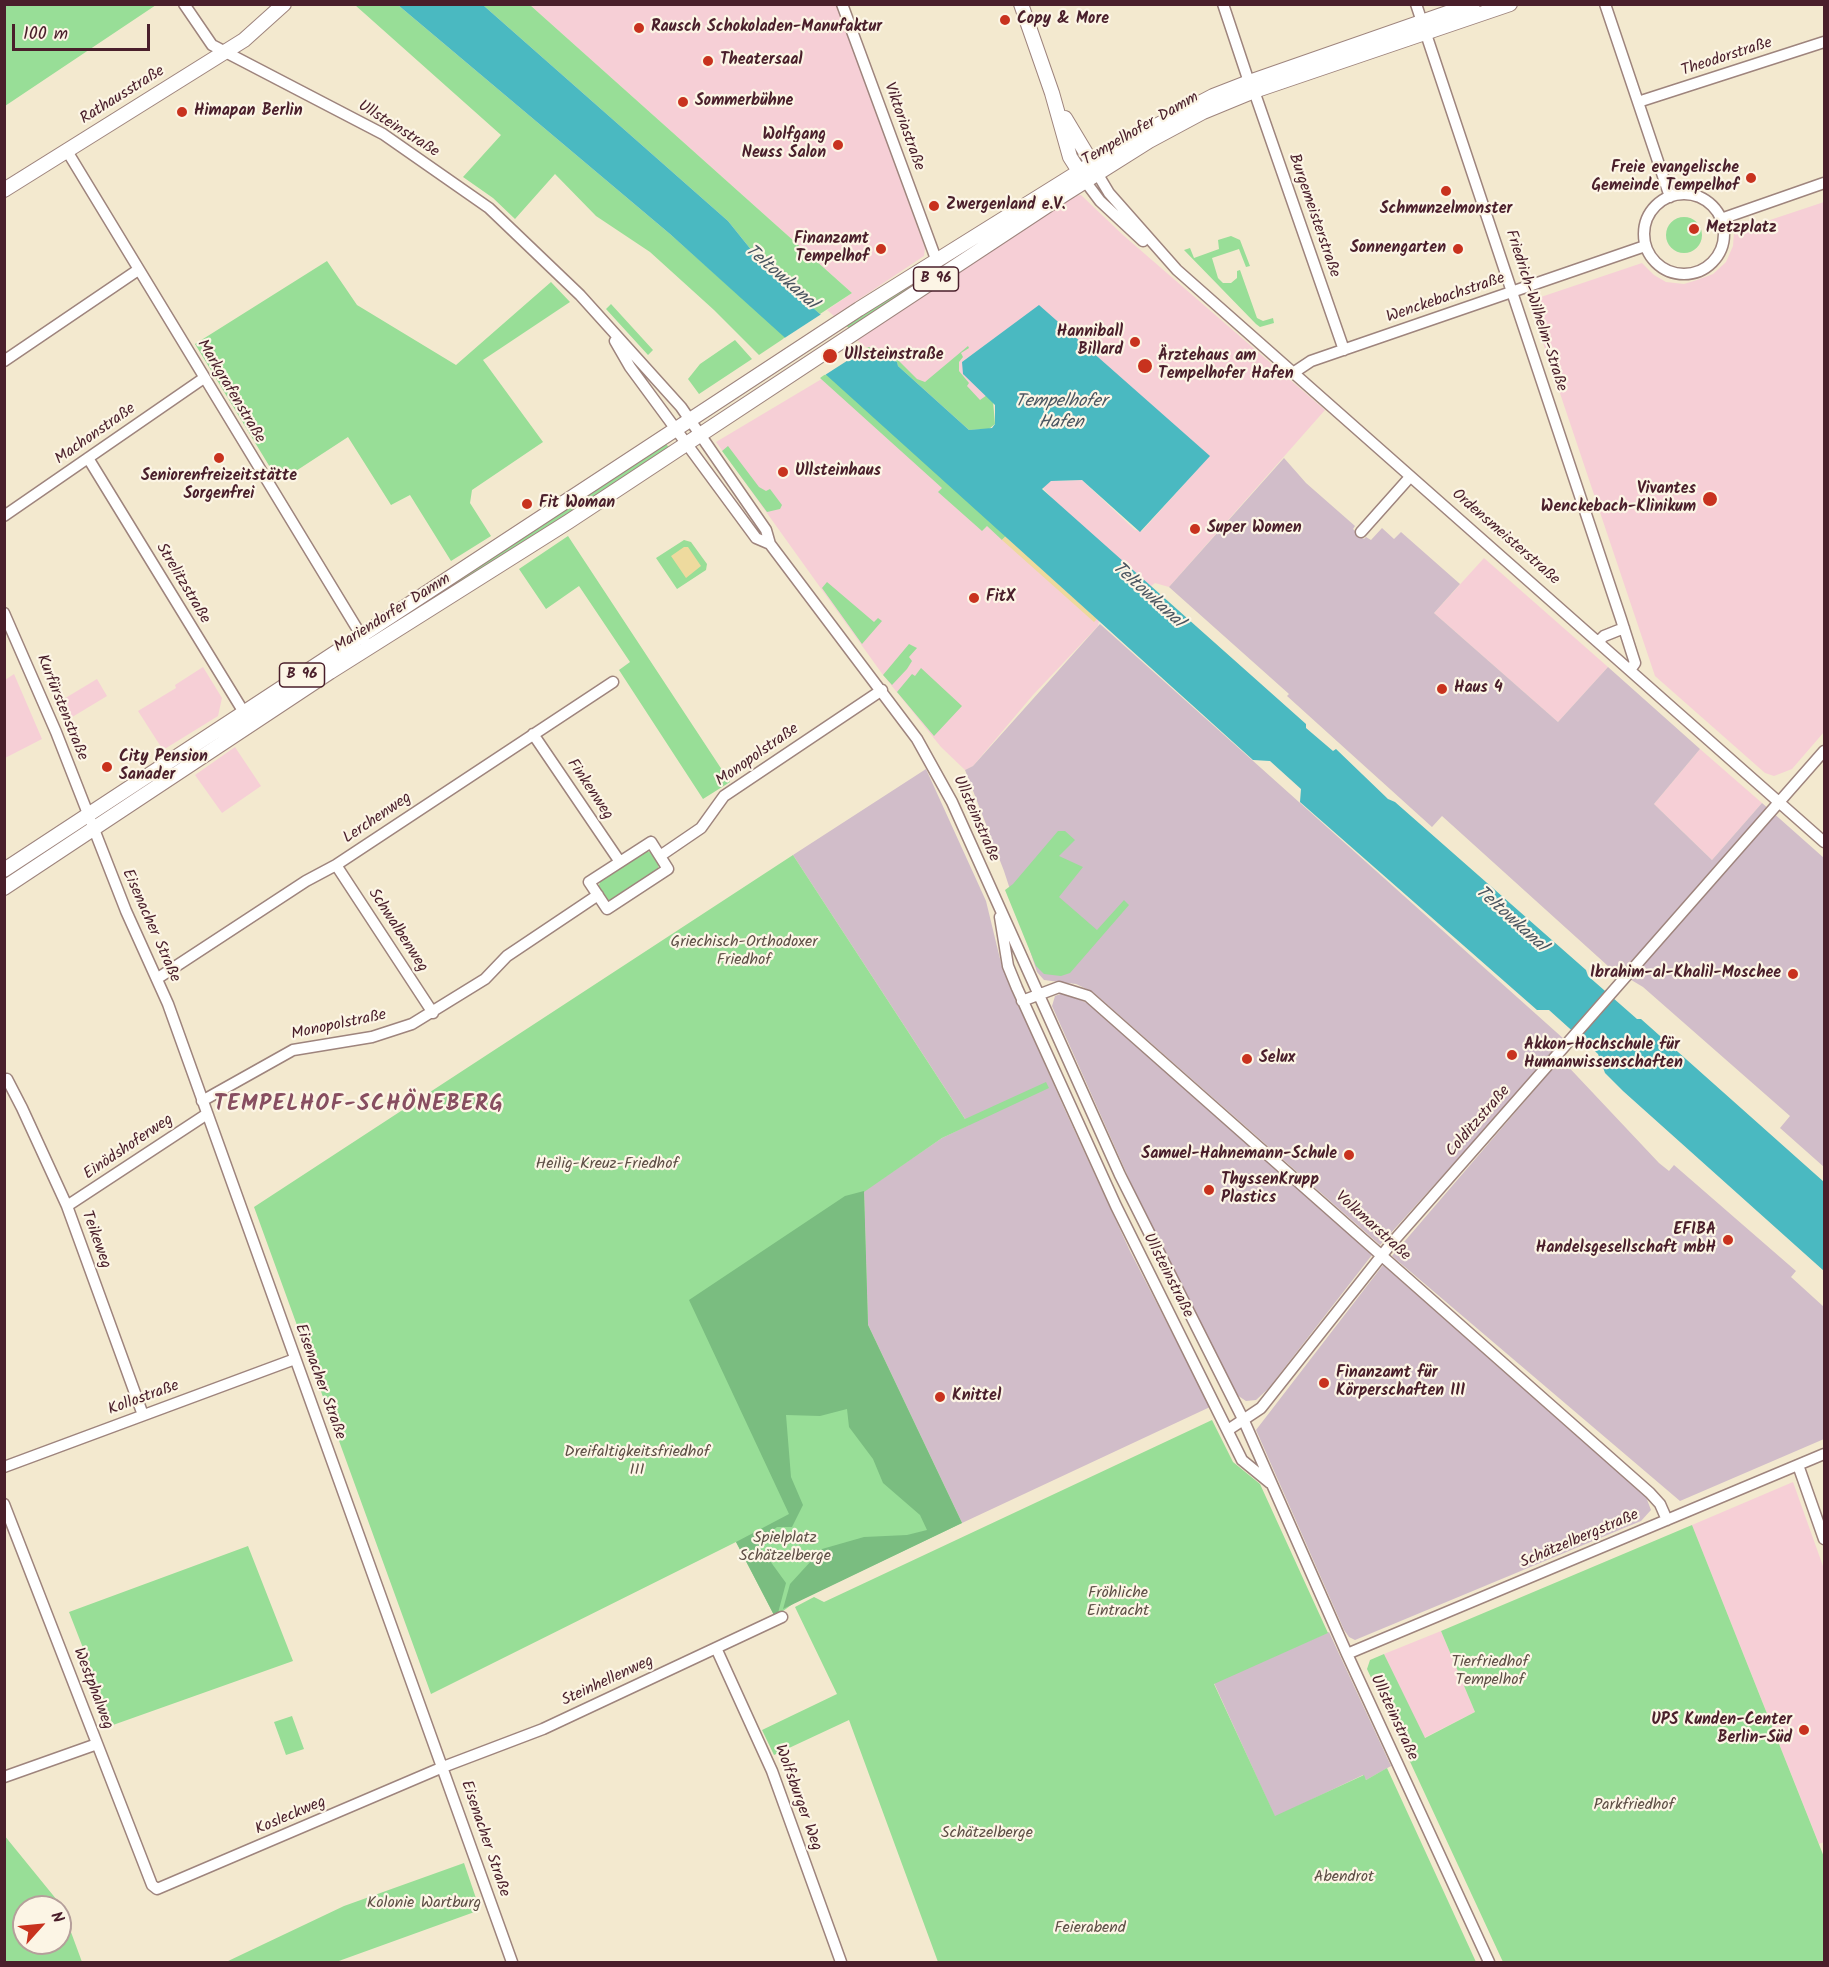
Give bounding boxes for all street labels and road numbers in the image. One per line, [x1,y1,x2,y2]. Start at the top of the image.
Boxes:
street label: Theodorstraße [1679,34,1775,82]
street label: Rathausstraße [77,62,169,130]
street label: Viktoriastraße [878,80,928,174]
street label: Tempelhofer Damm [1079,89,1203,171]
street label: Ullsteinstraße [354,97,442,163]
street label: Burgemeisterstraße [1283,152,1343,280]
street label: Friedrich-Wilhelm-Straße [1500,228,1570,394]
road number: B 96 [914,267,958,291]
street label: Wenckebachstraße [1384,270,1508,328]
street label: Markgrafenstraße [192,337,268,447]
street label: Machonstraße [52,400,140,470]
street label: Ordensmeisterstraße [1447,486,1563,590]
street label: Strelitzstraße [150,540,214,628]
street label: Mariendorfer Damm [331,570,455,658]
street label: Kurfürstenstraße [31,652,91,764]
road number: B 96 [280,663,324,687]
street label: Monopolstraße [713,720,803,792]
street label: Finkenweg [562,756,616,824]
street label: Ullsteinstraße [947,773,1003,865]
street label: Lerchenweg [340,789,416,849]
street label: Eisenacher Straße [116,866,184,986]
street label: Schwalbenweg [363,885,431,977]
street label: Monopolstraße [290,1007,388,1045]
street label: Colditzstraße [1443,1082,1515,1162]
street label: Einödshoferweg [81,1111,177,1185]
street label: Volkmarstraße [1330,1188,1414,1266]
street label: Teikeweg [76,1209,114,1271]
street label: Ullsteinstraße [1137,1231,1197,1321]
street label: Eisenacher Straße [289,1321,349,1443]
street label: Kollostraße [106,1377,182,1421]
street label: Schätzelbergstraße [1518,1506,1642,1574]
street label: Westphalweg [68,1645,116,1733]
street label: Steinhellenweg [559,1652,657,1712]
street label: Ullsteinstraße [1365,1672,1421,1764]
street label: Wolfsburger Weg [769,1742,825,1854]
street label: Eisenacher Straße [455,1778,513,1900]
street label: Kosleckweg [253,1794,329,1840]

